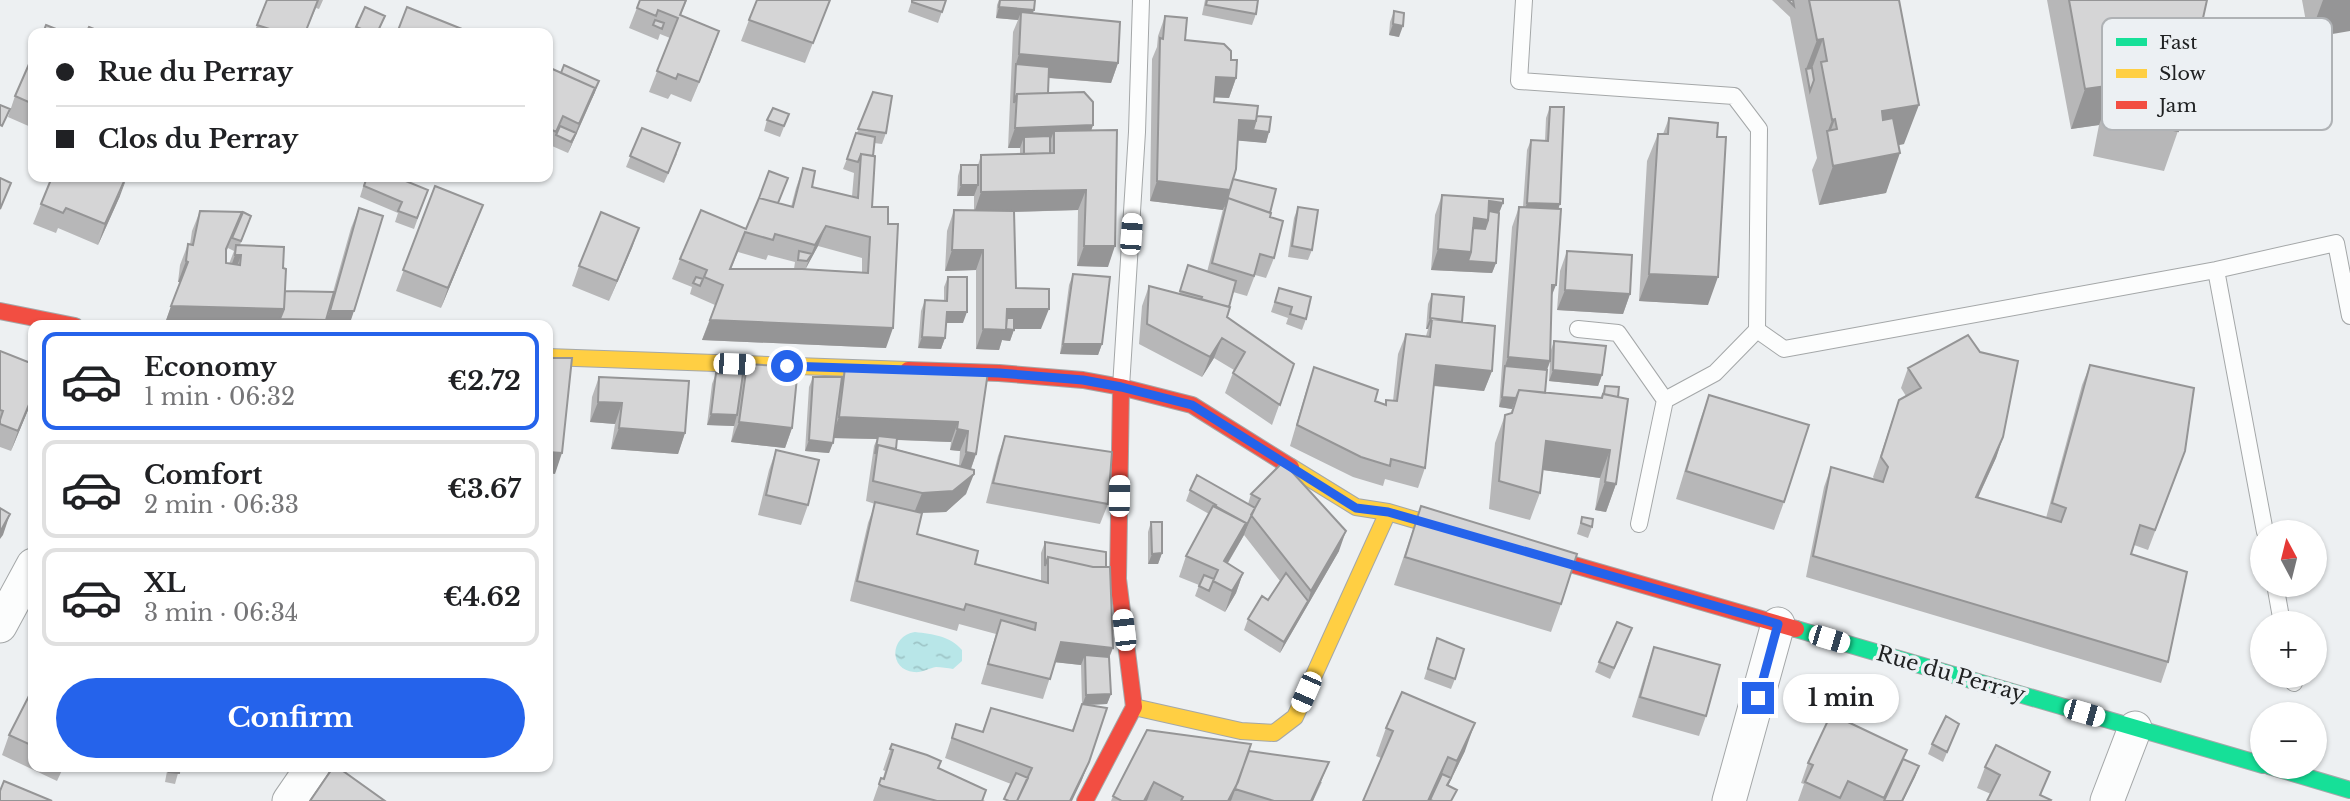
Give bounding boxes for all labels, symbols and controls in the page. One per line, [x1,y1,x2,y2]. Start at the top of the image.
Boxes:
legend [2102,18,2332,130]
text: Fast [2159,31,2198,54]
text: Rue du Perray [98,56,293,88]
text: Slow [2159,62,2206,85]
text: Jam [2156,94,2197,117]
text: Clos du Perray [98,123,298,155]
car [1120,212,1143,256]
icon: car [60,350,123,413]
route start [771,350,803,382]
text: Economy [144,351,277,383]
car [713,353,756,375]
text: €2.72 [447,365,521,397]
text: 1 min · 06:32 [144,383,295,411]
icon: car [60,458,123,521]
text: Comfort [144,459,262,491]
text: €3.67 [447,473,521,505]
car [1109,475,1130,517]
text: 2 min · 06:33 [144,491,299,519]
north arrow [2250,520,2328,597]
map controls [2250,520,2327,779]
icon: car [60,566,123,629]
text: XL [144,567,186,599]
text: €4.62 [443,581,521,613]
text: 3 min · 06:34 [144,599,298,627]
car [1112,608,1137,652]
button: + [2250,611,2327,688]
car [1806,623,1853,655]
street label: Rue du Perray [1874,640,2029,708]
car [1288,669,1325,715]
callout: 1 min [1782,674,1898,722]
button: Confirm [56,678,525,758]
route end [1742,682,1774,714]
text: 1 min [1808,684,1874,712]
car [2061,697,2108,729]
button: − [2250,702,2327,779]

